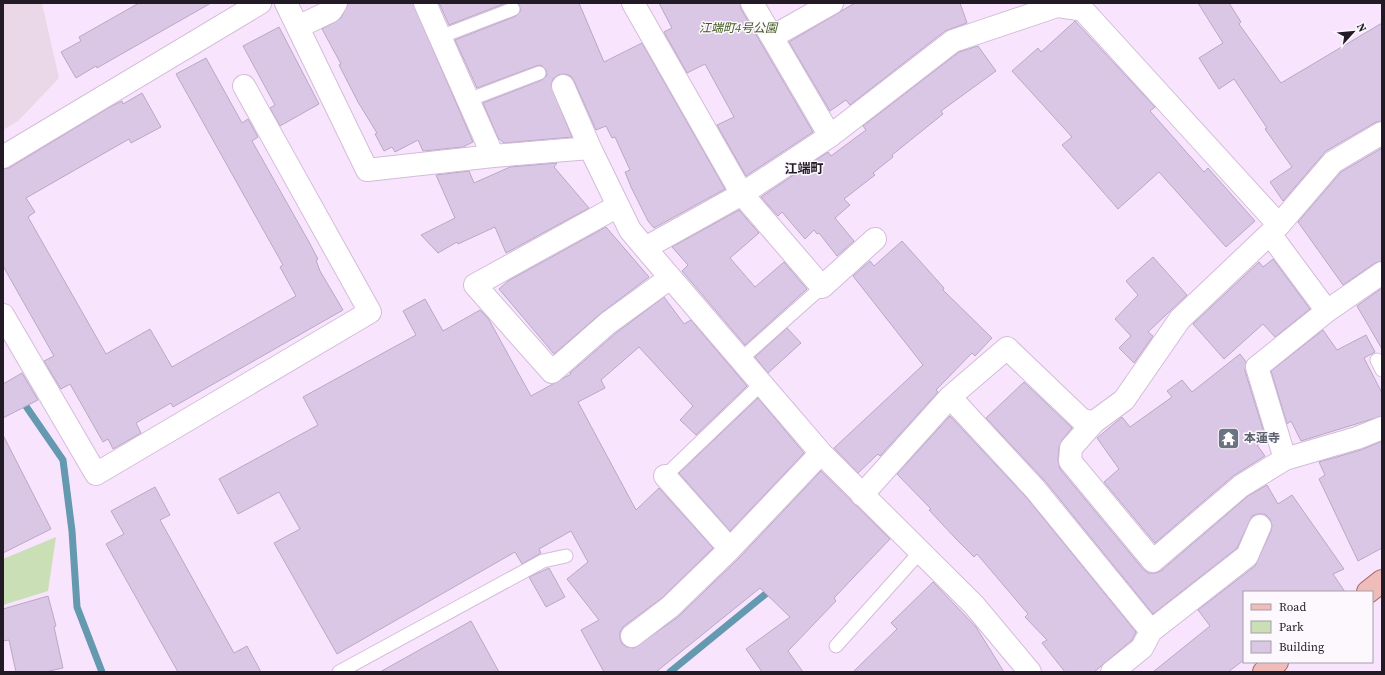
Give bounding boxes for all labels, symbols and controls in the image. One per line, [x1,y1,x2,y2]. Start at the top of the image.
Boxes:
north arrow [1333,12,1373,52]
park label: 江端町4号公園 [699,20,779,36]
text: N [1353,21,1370,35]
district label: 江端町 [784,160,824,177]
temple icon: 本蓮寺 [1216,425,1242,451]
place label: 本蓮寺 [1244,430,1280,446]
legend [1243,591,1373,663]
text: Road [1279,599,1306,615]
text: Park [1279,619,1304,635]
text: Building [1279,639,1324,655]

